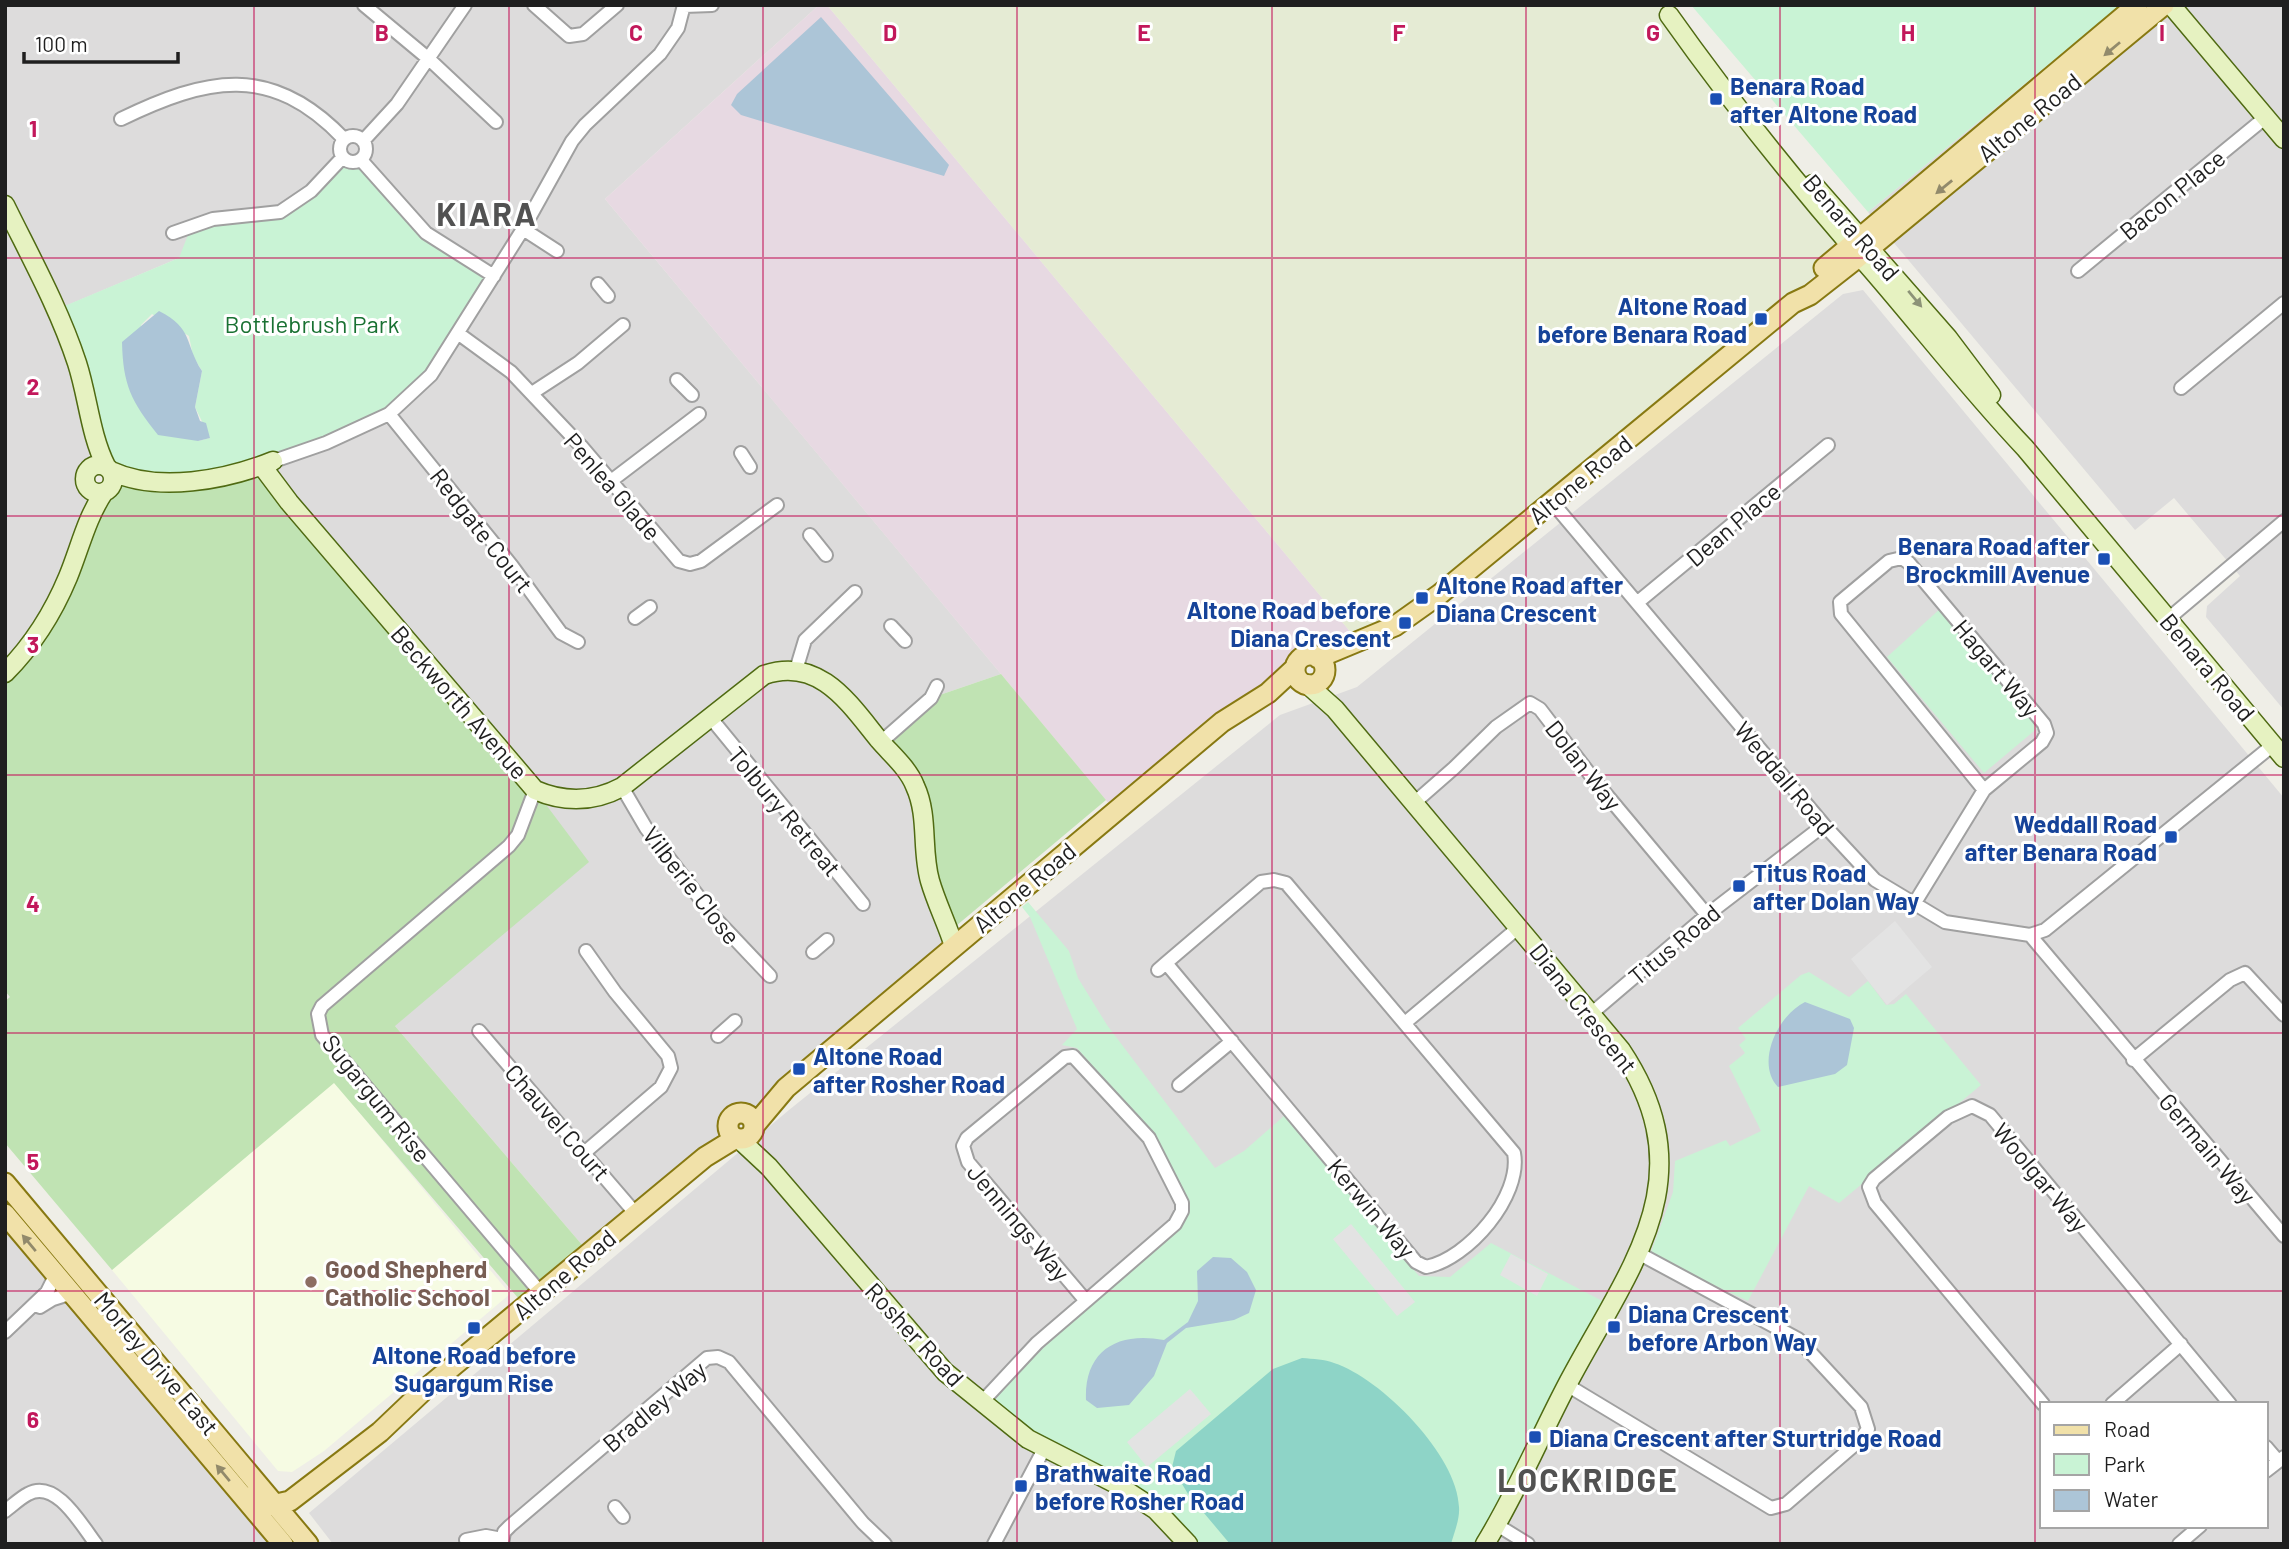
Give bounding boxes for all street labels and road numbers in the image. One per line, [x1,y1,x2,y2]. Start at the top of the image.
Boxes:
street label: Altone Road [1971,66,2087,168]
street label: Bacon Place [2113,143,2231,245]
street label: Benara Road [1798,168,1906,286]
street label: Penlea Glade [558,426,668,546]
street label: Altone Road [1522,428,1638,530]
street label: Redgate Court [424,462,540,598]
street label: Dean Place [1680,476,1786,572]
street label: Benara Road [2155,607,2261,727]
street label: Hagart Way [1948,613,2046,723]
street label: Beckworth Avenue [385,619,535,785]
street label: Dolan Way [1540,714,1628,816]
street label: Weddall Road [1729,715,1841,841]
street label: Tolbury Retreat [722,740,848,882]
street label: Vilberie Close [637,820,747,950]
street label: Altone Road [967,836,1081,938]
street label: Titus Road [1622,897,1726,991]
street label: Diana Crescent [1524,937,1644,1079]
street label: Sugargum Rise [317,1028,437,1168]
street label: Chauvel Court [499,1058,617,1186]
street label: Germain Way [2153,1087,2263,1209]
street label: Woolgar Way [1987,1117,2095,1237]
street label: Kerwin Way [1322,1152,1422,1264]
street label: Jennings Way [962,1158,1076,1286]
street label: Altone Road [507,1223,621,1325]
street label: Rosher Road [860,1276,970,1392]
street label: Morley Drive East [89,1285,225,1441]
street label: Bradley Way [596,1354,712,1458]

